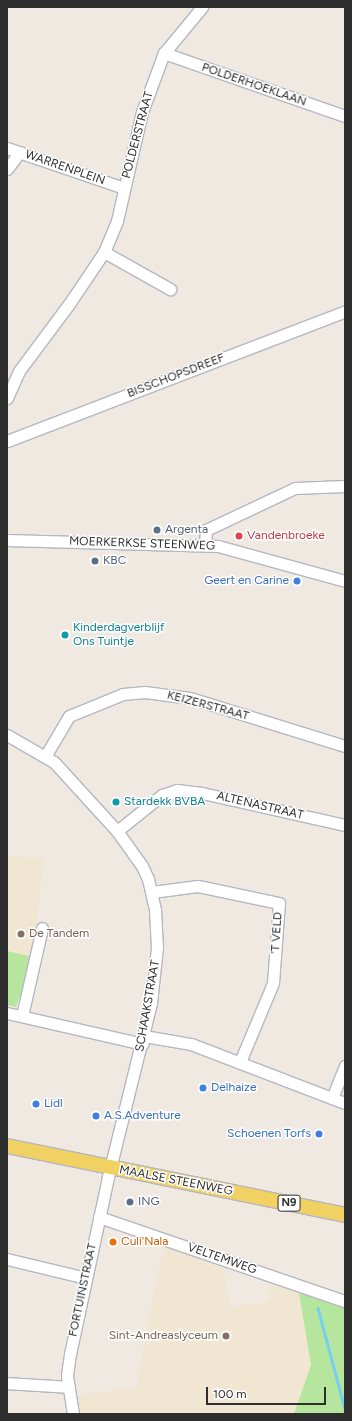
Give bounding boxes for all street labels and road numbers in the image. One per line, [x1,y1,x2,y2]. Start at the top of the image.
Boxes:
street label: POLDERHOEKLAAN [200,60,308,110]
street label: POLDERSTRAAT [119,90,157,180]
street label: WARRENPLEIN [23,148,107,188]
street label: BISSCHOPSDREEF [125,351,227,401]
street label: MOERKERKSE STEENWEG [69,534,215,554]
street label: KEIZERSTRAAT [165,688,251,724]
street label: ALTENASTRAAT [215,789,305,823]
street label: 'T VELD [268,912,286,954]
street label: SCHAAKSTRAAT [133,959,163,1053]
street label: MAALSE STEENWEG [118,1163,234,1199]
road number: N9 [277,1194,301,1212]
street label: VELTEMWEG [185,1240,259,1278]
street label: FORTUINSTRAAT [66,1242,100,1338]

